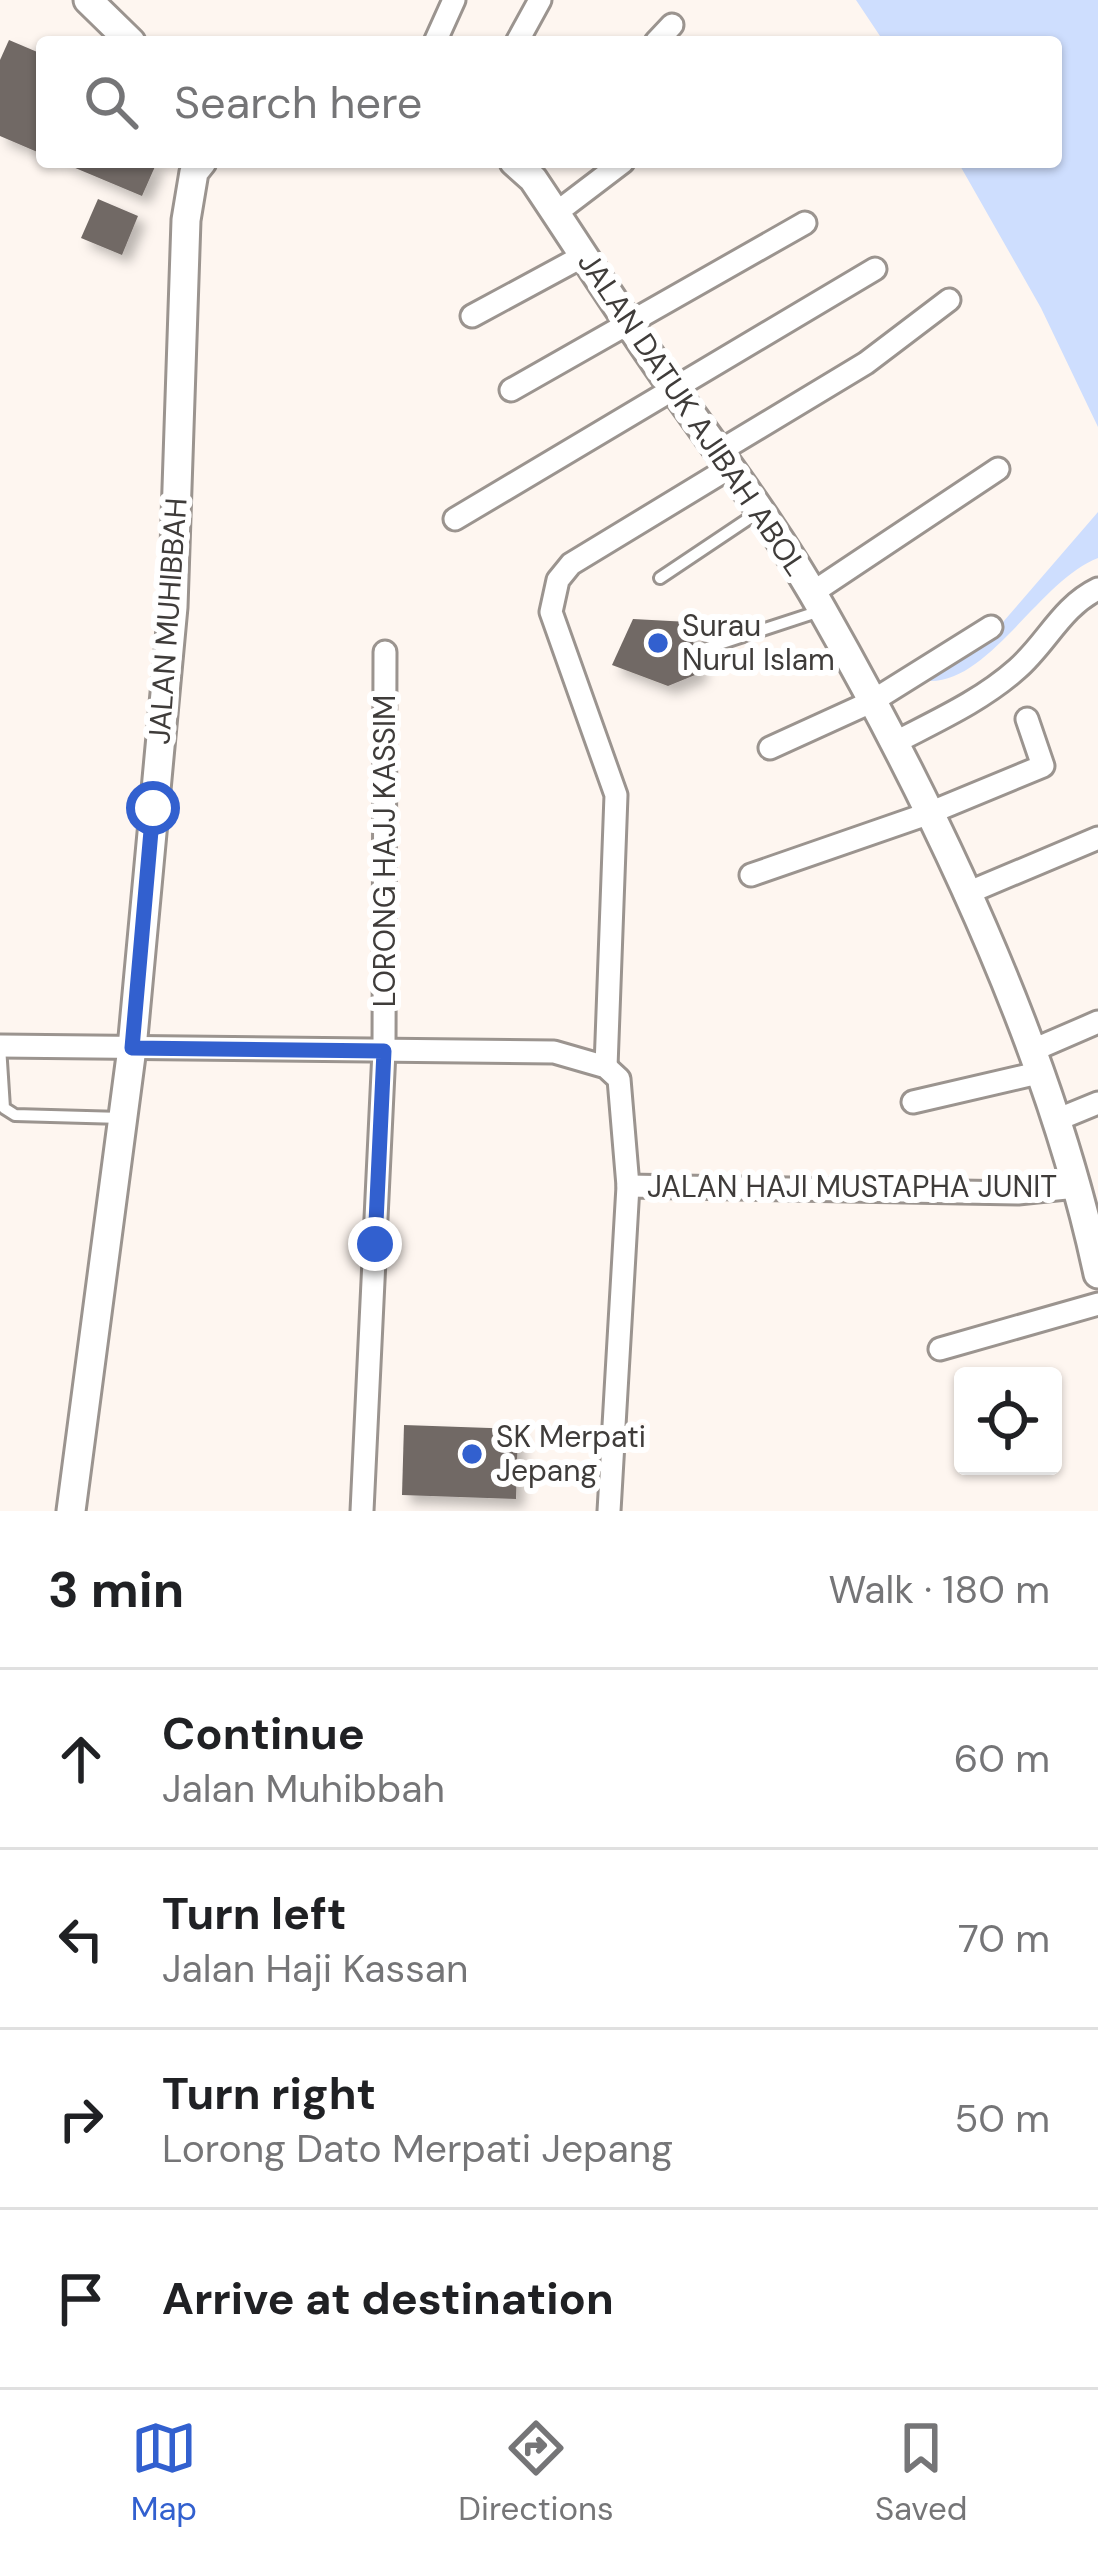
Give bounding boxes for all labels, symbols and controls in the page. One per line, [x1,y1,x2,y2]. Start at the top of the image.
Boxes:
search box [36,36,1062,168]
icon: search [78,69,144,135]
text: Search here [174,73,422,132]
street label: JALAN DATUK AJIBAH ABOL [569,244,815,583]
street label: JALAN MUHIBBAH [139,496,196,746]
place label: Surau Nurul Islam [682,606,835,679]
marker: Surau Nurul Islam [645,630,671,656]
street label: LORONG HAJJ KASSIM [365,695,404,1007]
route start [126,781,180,835]
street label: JALAN HAJI MUSTAPHA JUNIT [647,1167,1057,1206]
route end [348,1217,402,1271]
map controls [954,1367,1062,1475]
button: locate [954,1367,1062,1475]
place label: SK Merpati Jepang [496,1417,646,1490]
marker: SK Merpati Jepang [459,1441,485,1467]
text: 3 min [48,1556,184,1623]
text: Walk · 180 m [828,1564,1050,1615]
text: Continue [162,1704,365,1763]
icon: ahead [48,1726,114,1792]
text: 60 m [954,1733,1050,1784]
text: Jalan Muhibbah [162,1763,445,1814]
text: Turn left [162,1884,346,1943]
icon: left [48,1906,114,1972]
text: 70 m [958,1913,1050,1964]
text: Jalan Haji Kassan [162,1943,468,1994]
text: Turn right [162,2064,376,2123]
icon: right [48,2086,114,2152]
text: 50 m [954,2093,1050,2144]
text: Lorong Dato Merpati Jepang [162,2123,673,2174]
icon: arrive [48,2266,114,2332]
text: Arrive at destination [162,2269,614,2328]
tab: Map [131,2415,197,2530]
tab: Directions [458,2415,614,2530]
tab: Saved [875,2415,967,2530]

